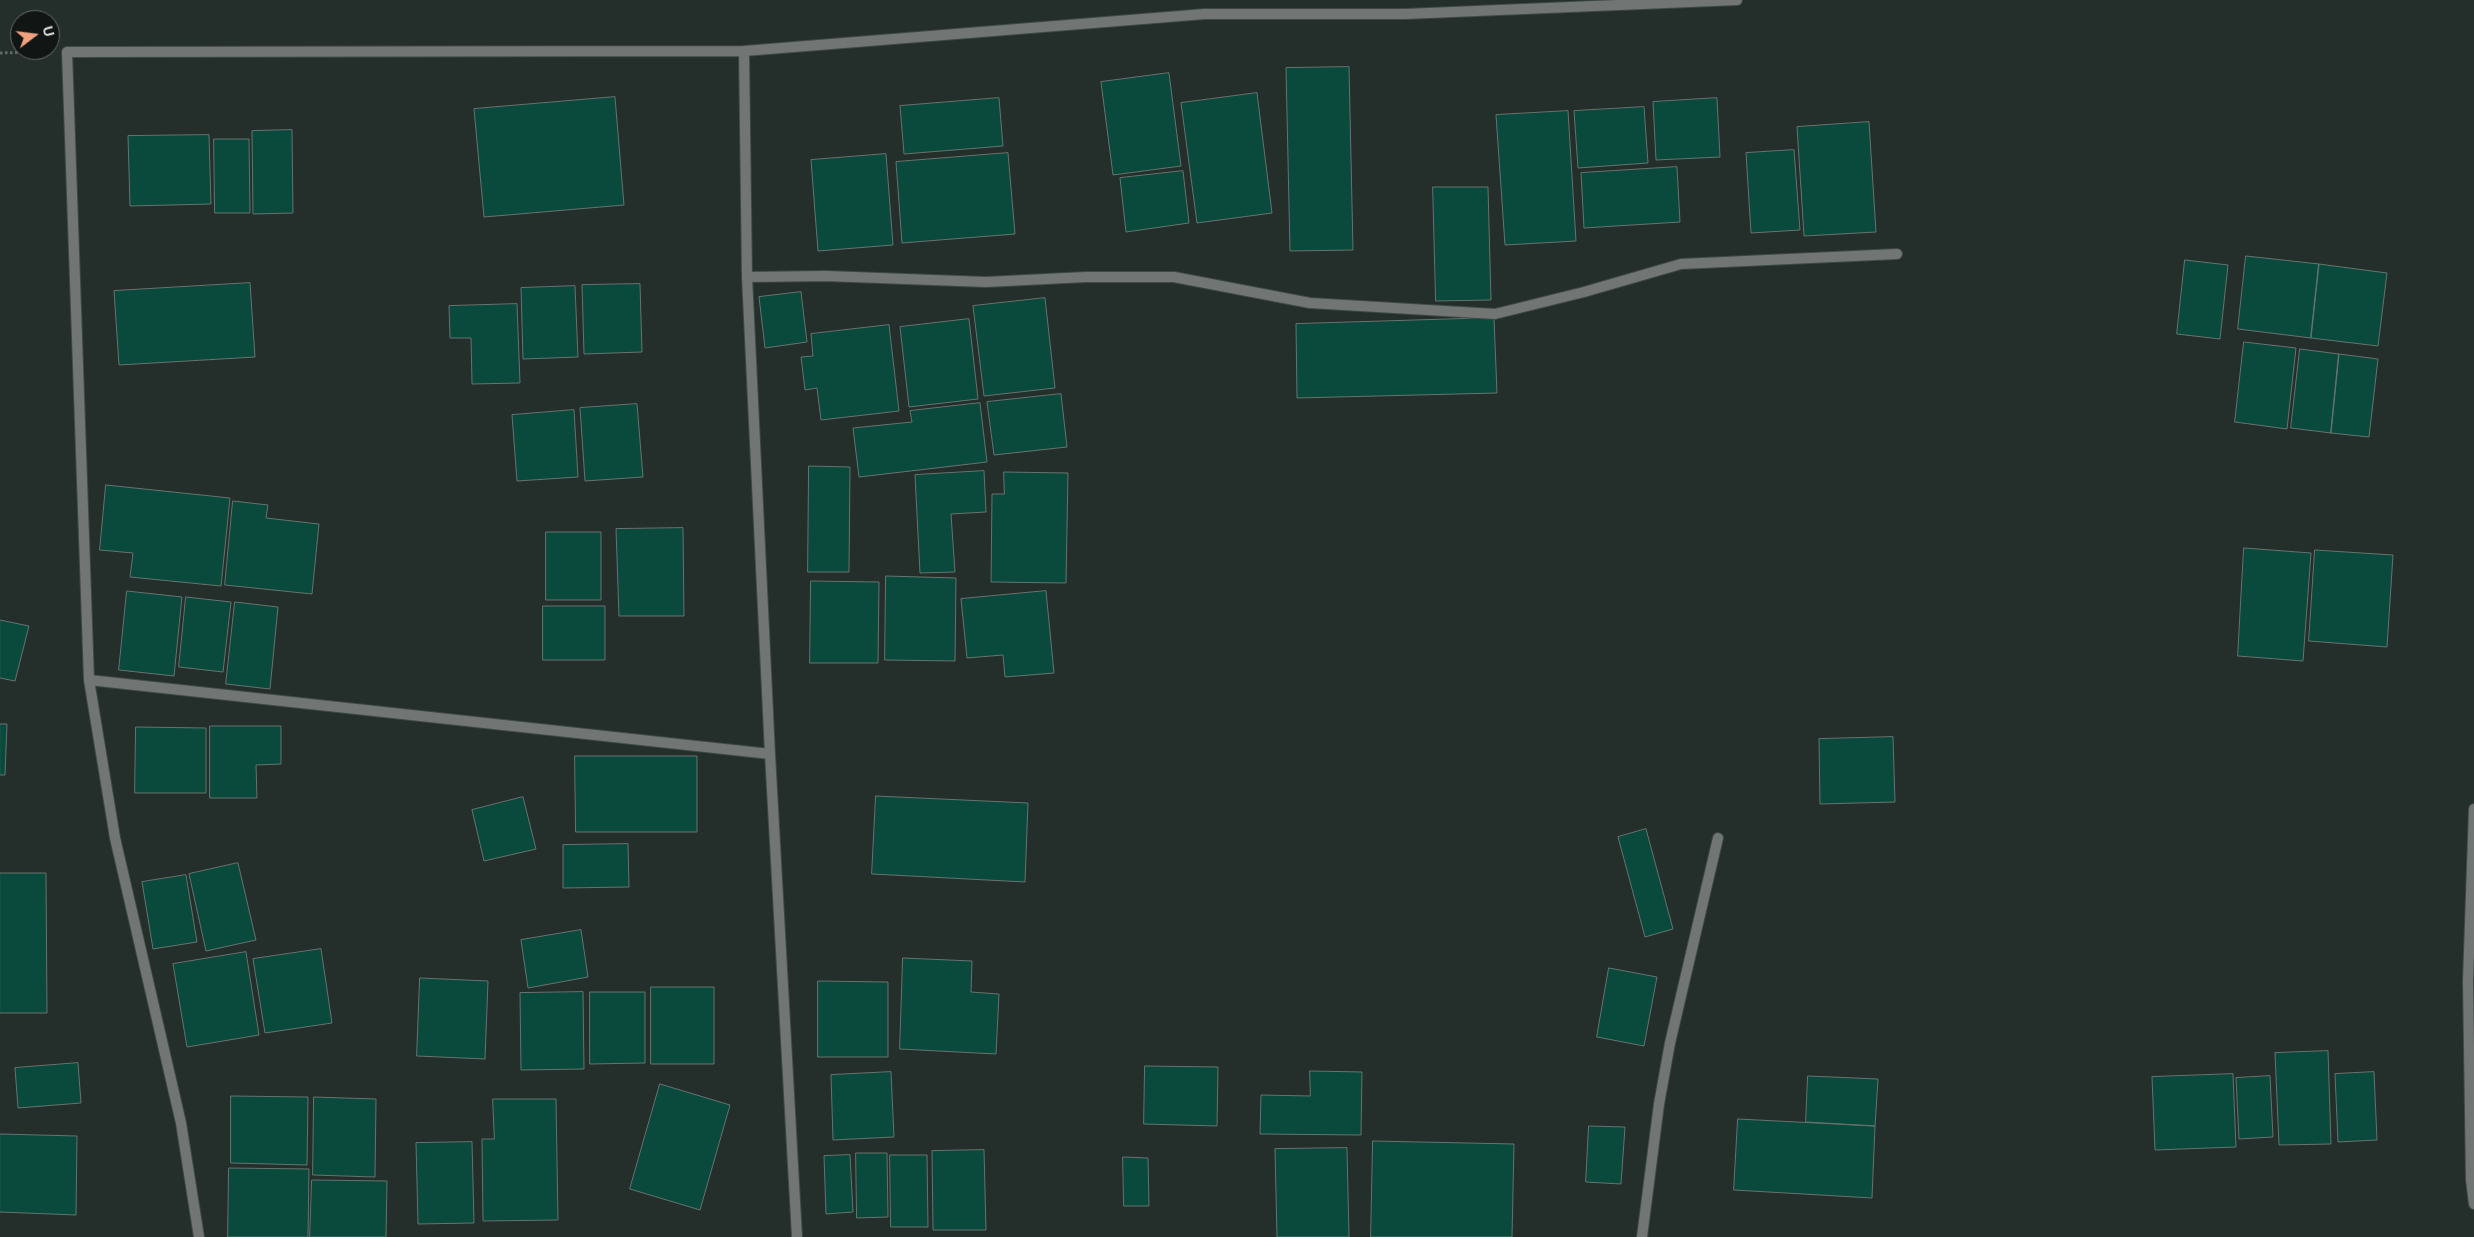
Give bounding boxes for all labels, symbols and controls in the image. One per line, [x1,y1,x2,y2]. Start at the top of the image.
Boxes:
north arrow [10,10,60,60]
text: U [39,24,59,38]

